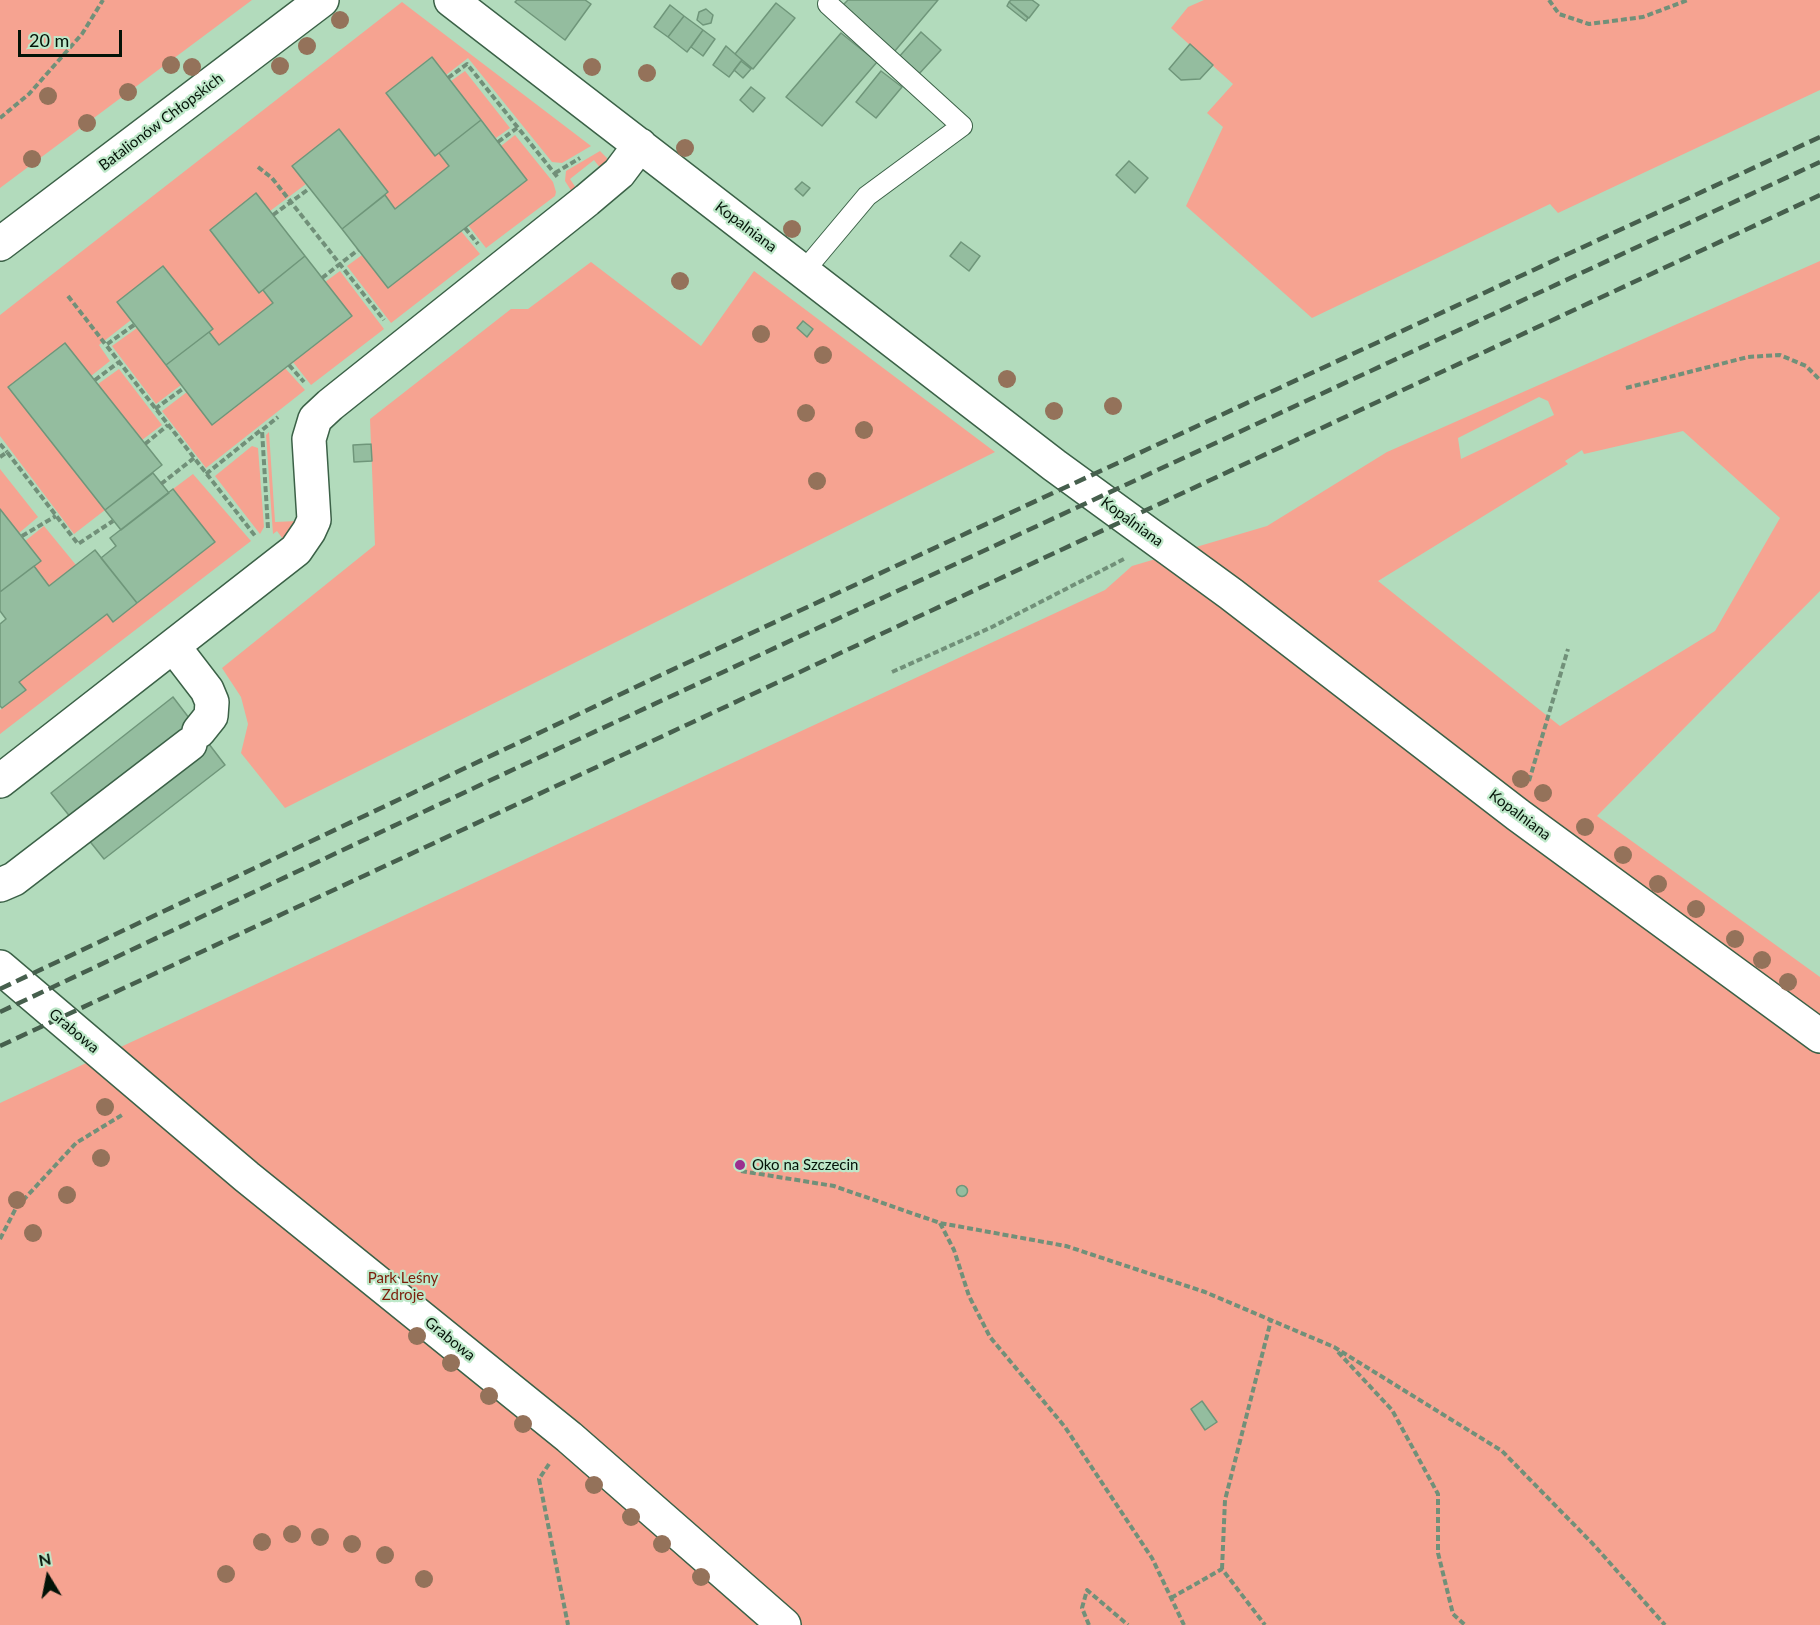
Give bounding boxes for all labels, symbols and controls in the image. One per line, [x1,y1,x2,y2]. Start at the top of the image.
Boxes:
scale bar [21,18,124,56]
text: 20 m [29,29,69,51]
street label: Batalionów Chłopskich [95,69,227,175]
street label: Kopalniana [712,198,780,256]
street label: Kopalniana [1097,493,1167,551]
street label: Kopalniana [1486,786,1554,844]
street label: Grabowa [45,1005,103,1057]
place label: Oko na Szczecin [752,1156,858,1174]
marker: Oko na Szczecin [733,1158,747,1172]
park label: Park Leśny Zdroje [368,1269,438,1304]
street label: Grabowa [421,1313,479,1365]
north arrow [18,1547,78,1607]
text: N [37,1548,52,1569]

